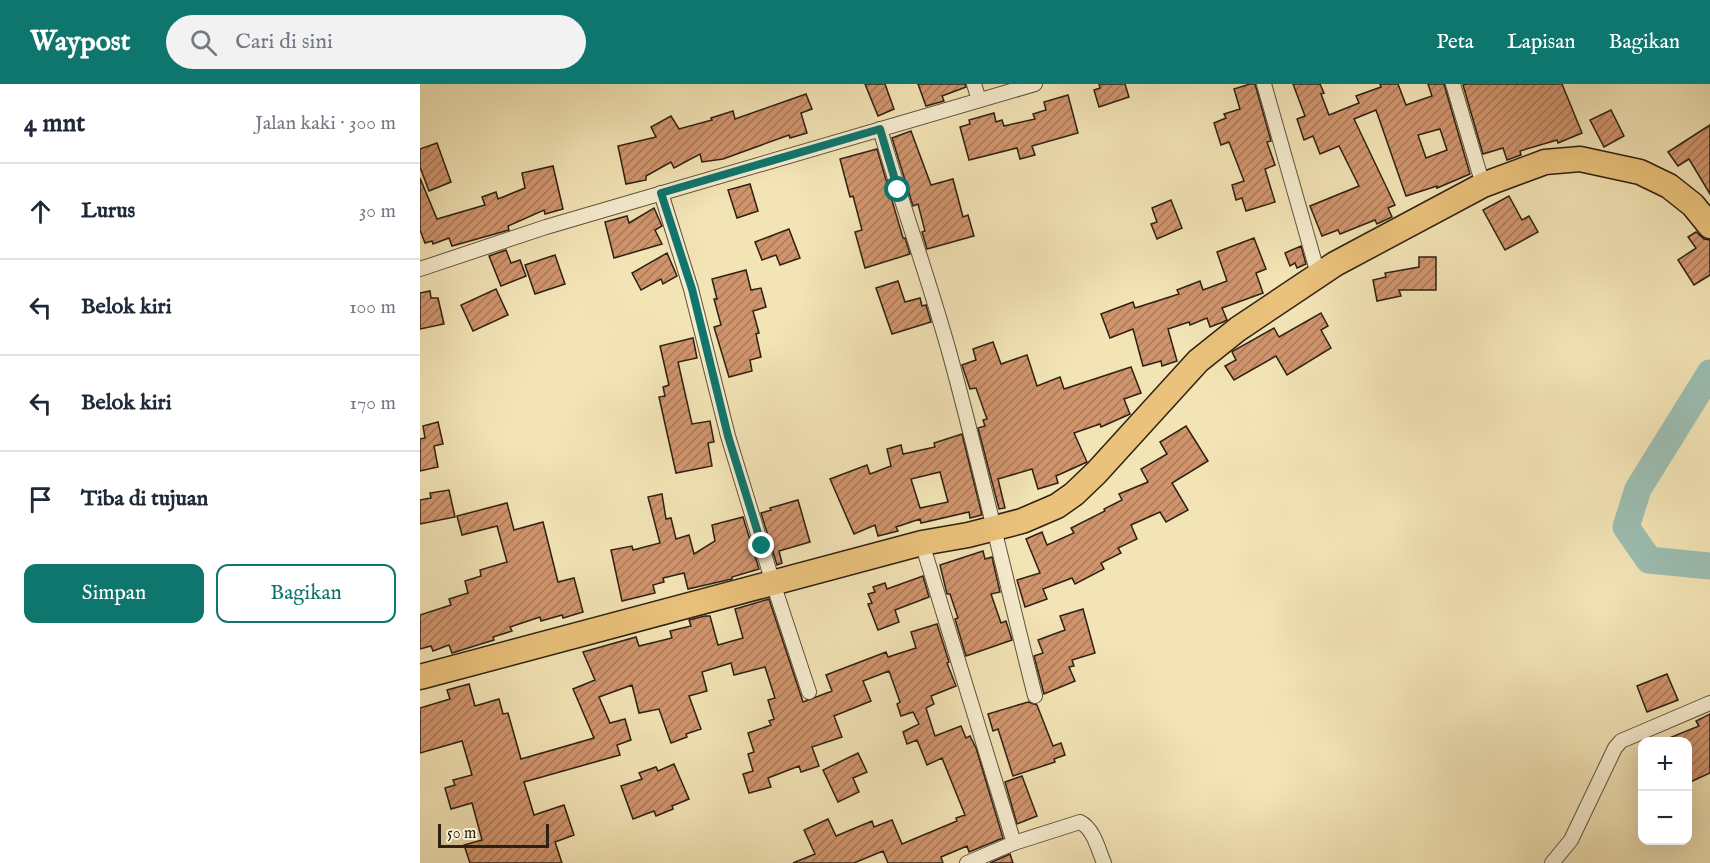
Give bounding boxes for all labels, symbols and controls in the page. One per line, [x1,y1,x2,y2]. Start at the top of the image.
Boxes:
search box [166,15,586,69]
text: Waypost [30,25,130,60]
icon: search [187,26,220,59]
text: Cari di sini [235,28,333,56]
text: Peta [1436,29,1474,56]
text: Lapisan [1507,29,1576,56]
text: Bagikan [1609,29,1680,56]
text: 4 mnt [24,107,85,140]
text: Jalan kaki · 300 m [255,111,396,136]
route start [884,176,910,202]
icon: ahead [24,195,57,228]
text: Lurus [81,197,135,225]
text: 30 m [359,199,396,224]
icon: left [24,291,57,324]
text: Belok kiri [81,293,172,321]
text: 100 m [349,295,396,320]
icon: left [24,387,57,420]
text: Belok kiri [81,389,172,417]
text: 170 m [350,391,396,416]
icon: arrive [24,483,57,516]
text: Tiba di tujuan [81,485,208,513]
route end [748,532,774,558]
button: Simpan [24,564,204,623]
button: Bagikan [216,564,396,623]
map controls [1638,737,1692,845]
button: + [1638,737,1692,791]
button: − [1638,791,1692,845]
scale bar [438,821,549,848]
text: 50 m [447,824,476,844]

